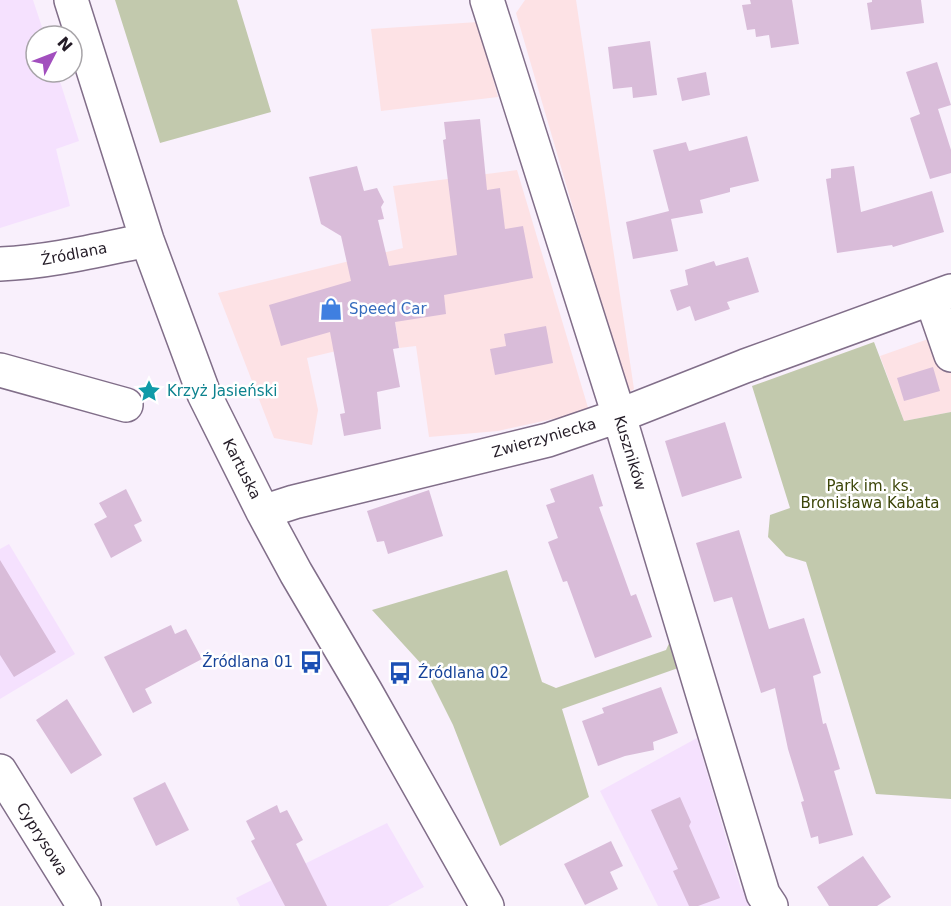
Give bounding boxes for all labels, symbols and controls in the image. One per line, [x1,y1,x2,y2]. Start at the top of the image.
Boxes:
north arrow [24,24,84,84]
text: N [53,33,76,56]
street label: Źródlana [39,238,109,269]
shop icon: Speed Car [318,296,344,322]
place label: Speed Car [349,300,427,318]
place icon: Krzyż Jasieński [136,378,162,404]
place label: Krzyż Jasieński [167,382,277,400]
street label: Kuszników [610,413,650,493]
street label: Zwierzyniecka [490,415,598,461]
street label: Kartuska [219,436,265,502]
park label: Park im. ks. Bronisława Kabata [800,477,940,512]
bus stop icon: Źródlana 01 [298,649,324,675]
place label: Źródlana 01 [202,652,293,671]
bus stop icon: Źródlana 02 [387,660,413,686]
place label: Źródlana 02 [418,663,509,682]
street label: Cyprysowa [13,799,71,879]

